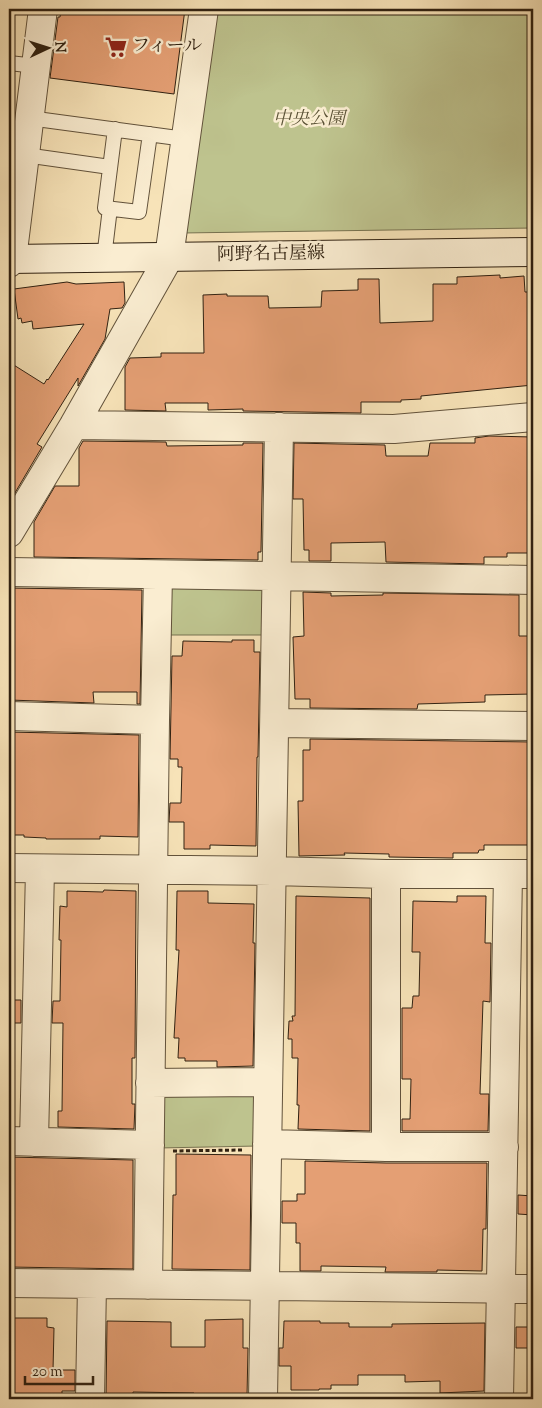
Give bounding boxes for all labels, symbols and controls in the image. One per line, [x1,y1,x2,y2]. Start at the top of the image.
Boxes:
north arrow [22,22,72,72]
supermarket icon: フィール [103,34,129,60]
place label: フィール [132,34,202,60]
text: N [49,41,69,54]
park label: 中央公園 [273,107,348,133]
street label: 阿野名古屋線 [217,241,325,269]
scale bar [25,1353,92,1385]
text: 20 m [32,1362,63,1383]

